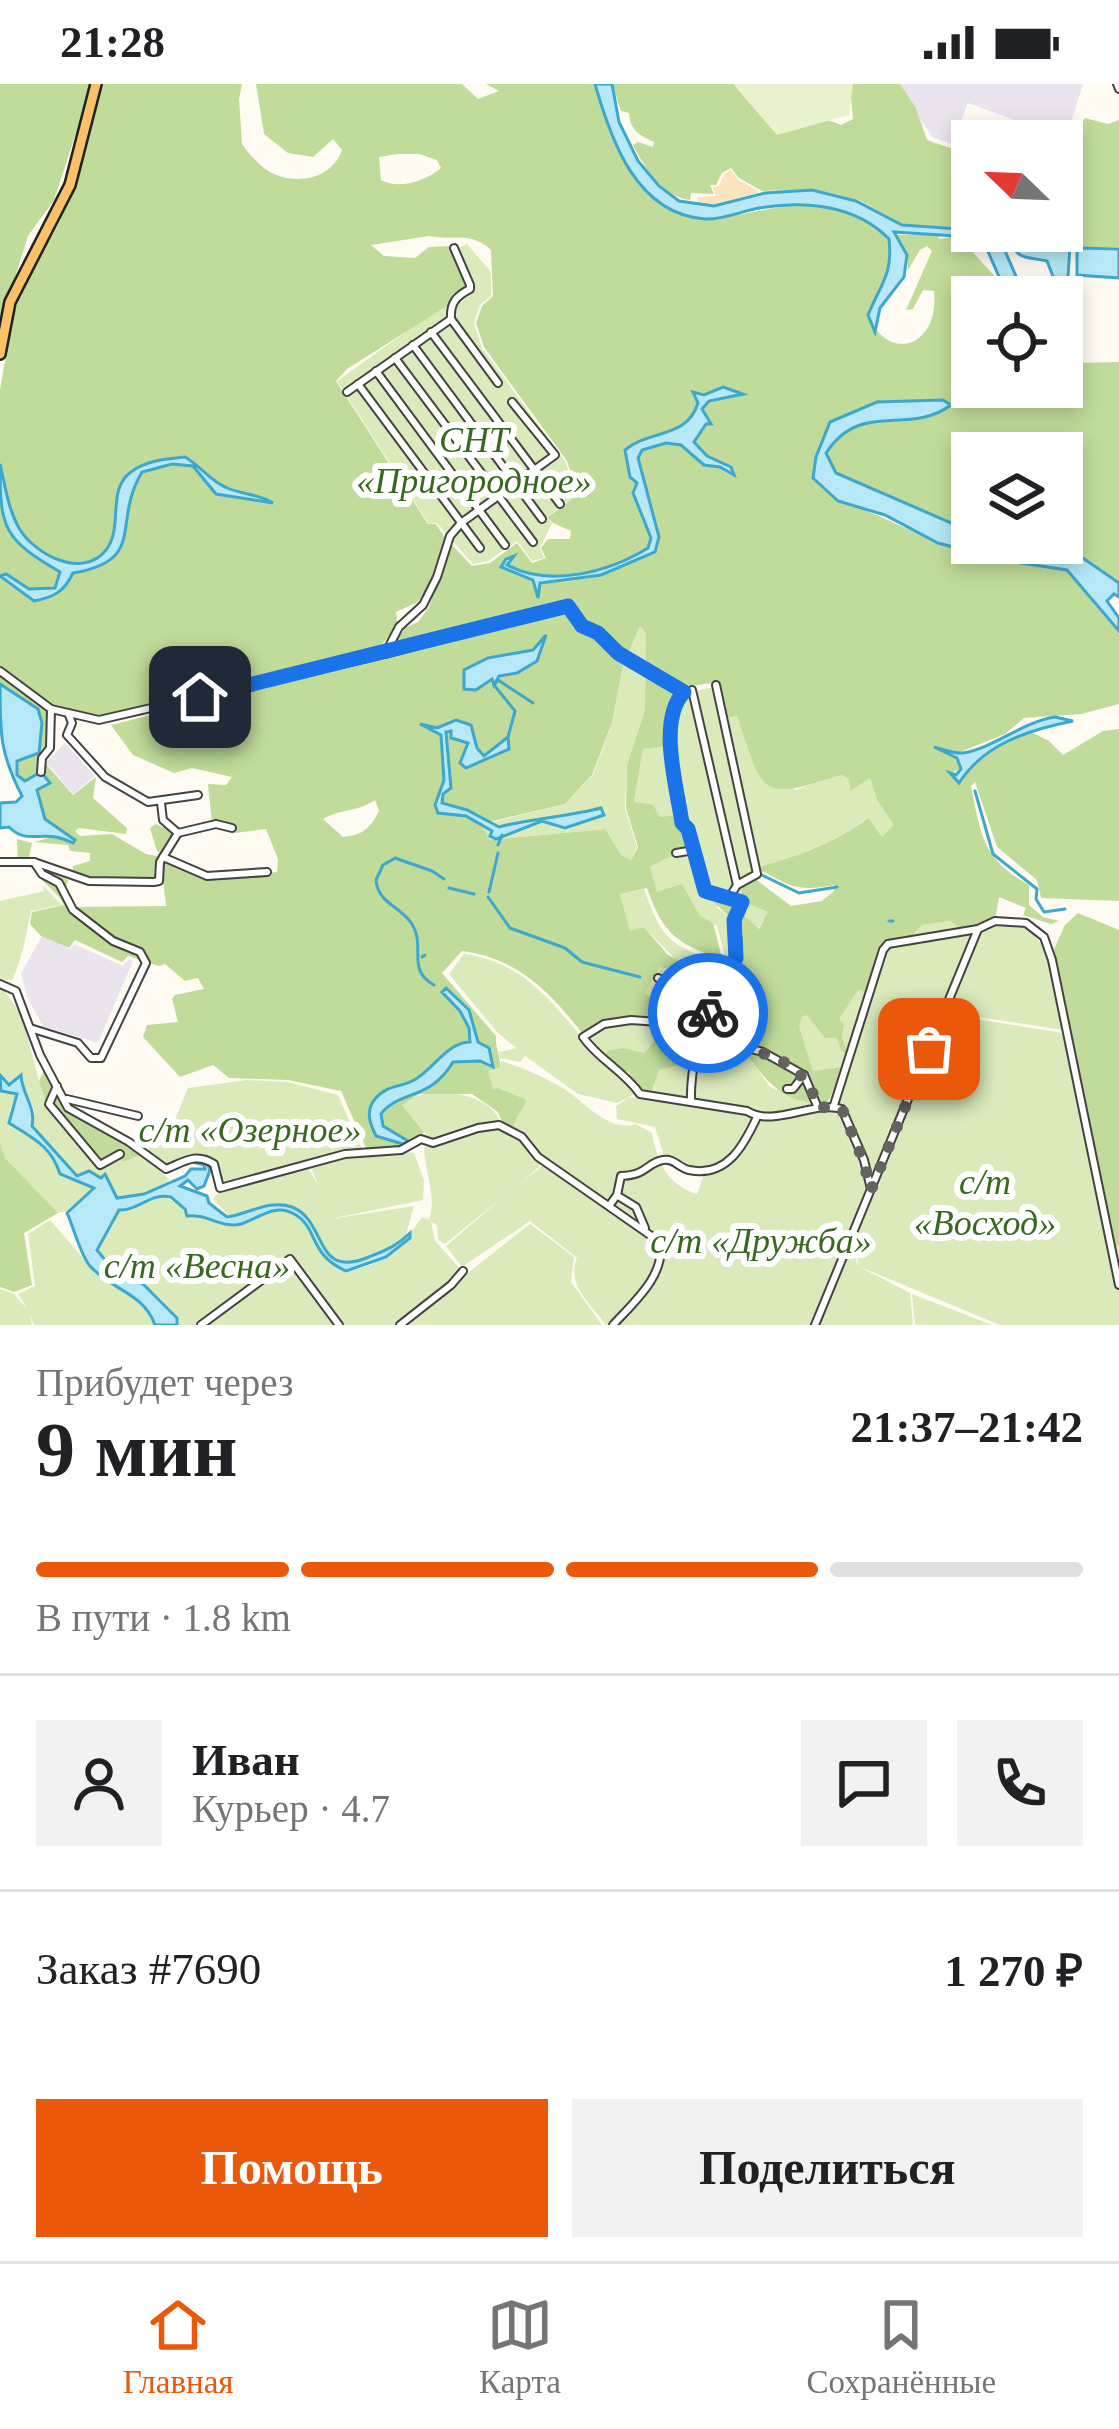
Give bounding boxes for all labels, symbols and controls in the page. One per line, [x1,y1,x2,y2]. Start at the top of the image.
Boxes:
text: 21:28 [60,17,165,67]
north arrow [951,120,1083,252]
map controls [951,120,1083,564]
button: locate [951,276,1083,408]
park label: СНТ «Пригородное» [356,420,592,501]
button: layers [951,432,1083,564]
pin [149,646,251,748]
icon: home [167,664,233,730]
courier [648,953,768,1073]
icon: bike [675,980,741,1046]
pin [878,998,980,1100]
icon: bag [896,1016,962,1082]
park label: с/т «Озерное» [139,1110,361,1150]
park label: с/т «Восход» [914,1162,1056,1243]
park label: с/т «Дружба» [650,1221,872,1261]
park label: с/т «Весна» [104,1246,290,1286]
text: Прибудет через [36,1361,294,1404]
text: 21:37–21:42 [851,1402,1083,1452]
text: 9 мин [36,1406,238,1493]
text: В пути · 1.8 km [36,1596,291,1639]
button: person [36,1720,162,1846]
button: chat [801,1720,927,1846]
button: phone [957,1720,1083,1846]
text: Иван [192,1735,300,1785]
text: Курьер · 4.7 [192,1787,390,1830]
text: Заказ #7690 [36,1944,261,1994]
text: 1 270 ₽ [944,1946,1083,1996]
button: Помощь [36,2099,548,2237]
button: Поделиться [572,2099,1083,2237]
tab: Главная [123,2292,234,2401]
tab: Карта [479,2292,561,2401]
tab: Сохранённые [806,2292,996,2401]

